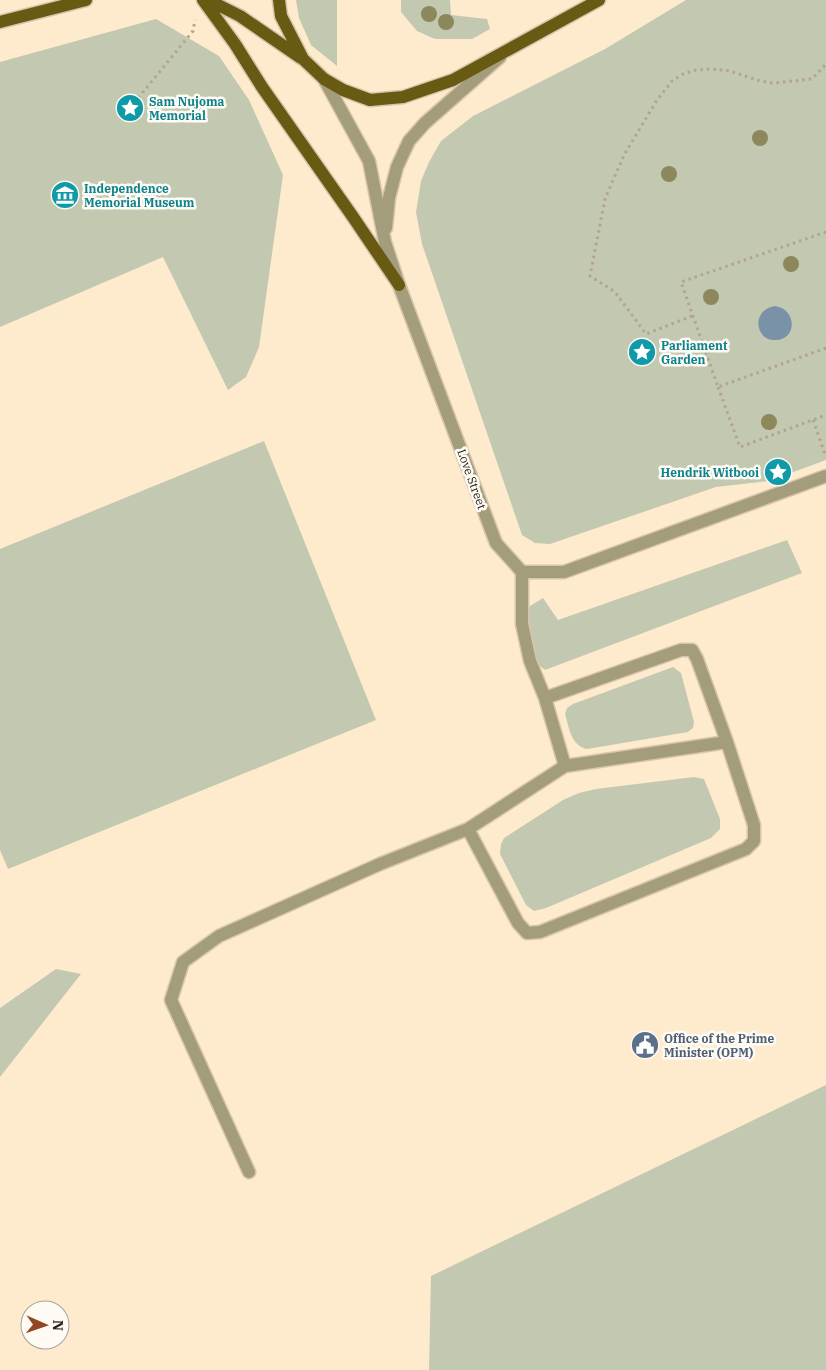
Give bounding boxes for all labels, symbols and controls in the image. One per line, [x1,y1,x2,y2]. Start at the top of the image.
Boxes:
place icon: Sam Nujoma Memorial [115,93,145,123]
place label: Sam Nujoma Memorial [149,94,225,123]
museum icon: Independence Memorial Museum [50,180,80,210]
place label: Independence Memorial Museum [84,181,195,210]
place icon: Parliament Garden [627,337,657,367]
place label: Parliament Garden [661,338,728,367]
street label: Love Street [454,447,490,511]
place icon: Hendrik Witbooi [763,457,793,487]
place label: Hendrik Witbooi [660,465,759,480]
public building icon: Office of the Prime Minister (OPM) [630,1030,660,1060]
place label: Office of the Prime Minister (OPM) [664,1031,774,1060]
north arrow [20,1300,70,1350]
text: N [49,1320,67,1331]

